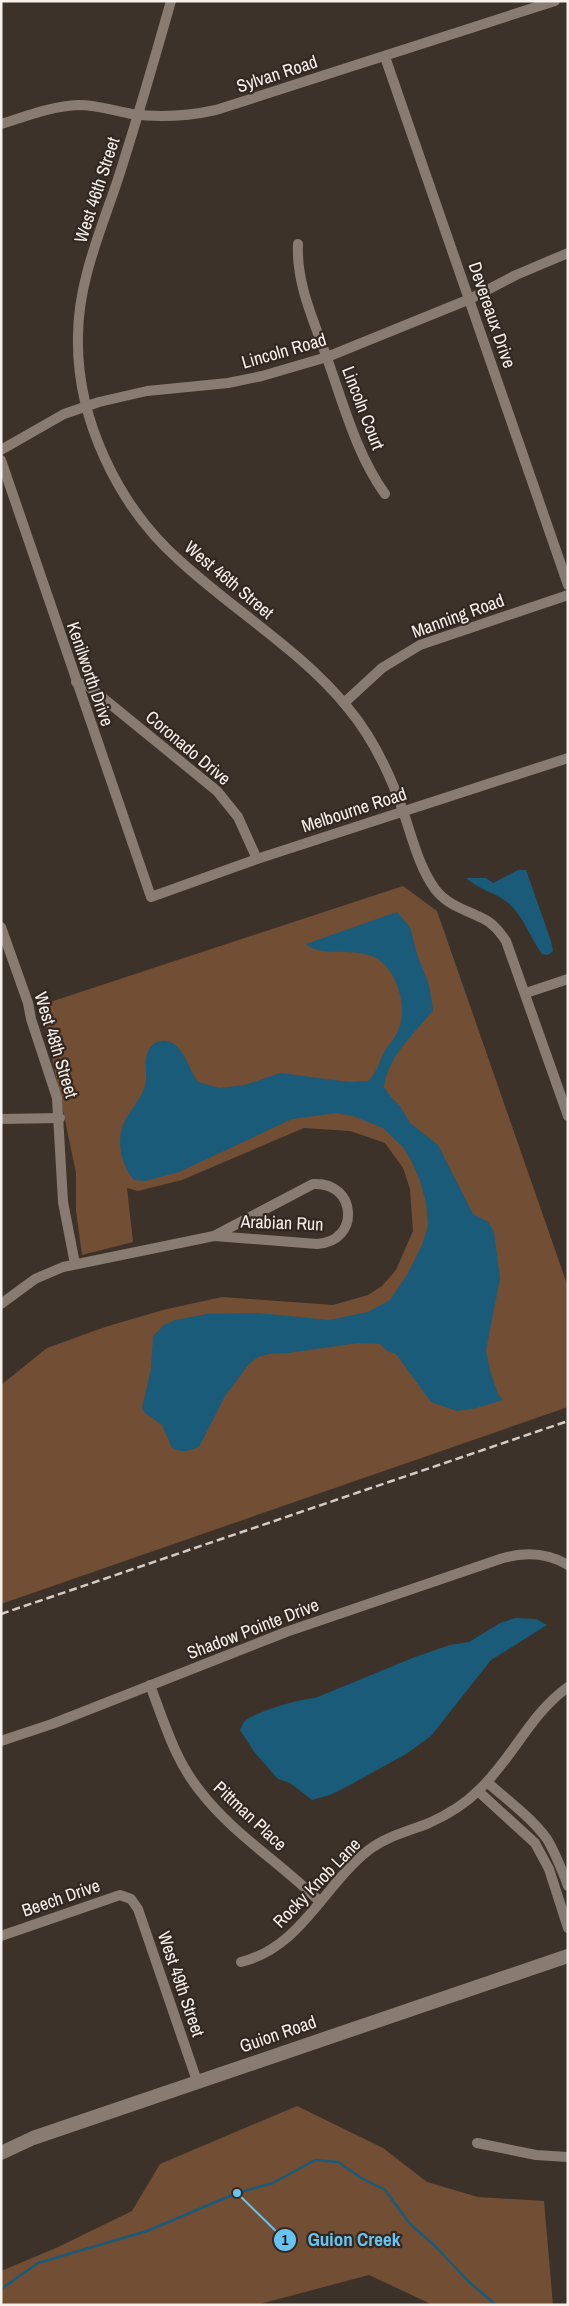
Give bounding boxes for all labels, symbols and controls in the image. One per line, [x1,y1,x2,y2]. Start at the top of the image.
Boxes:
street label: Sylvan Road [233,49,321,98]
street label: West 46th Street [68,134,125,246]
street label: Devereaux Drive [463,258,522,371]
street label: Lincoln Road [239,327,329,375]
street label: Lincoln Court [336,362,391,453]
street label: West 46th Street [179,535,279,624]
street label: Manning Road [408,587,508,644]
street label: Kenilworth Drive [61,618,120,729]
street label: Coronado Drive [140,705,236,791]
street label: Melbourne Road [298,781,410,838]
street label: West 48th Street [28,989,84,1101]
street label: Arabian Run [239,1209,324,1236]
street label: Shadow Pointe Drive [183,1592,322,1665]
street label: Pittman Place [208,1775,292,1856]
street label: Rocky Knob Lane [267,1832,366,1933]
street label: Beech Drive [18,1872,103,1923]
street label: West 49th Street [152,1928,211,2040]
street label: Guion Road [236,2009,320,2058]
callout: Guion Creek [273,2223,410,2257]
text: Guion Creek [308,2226,401,2252]
text: 1 [282,2229,289,2250]

